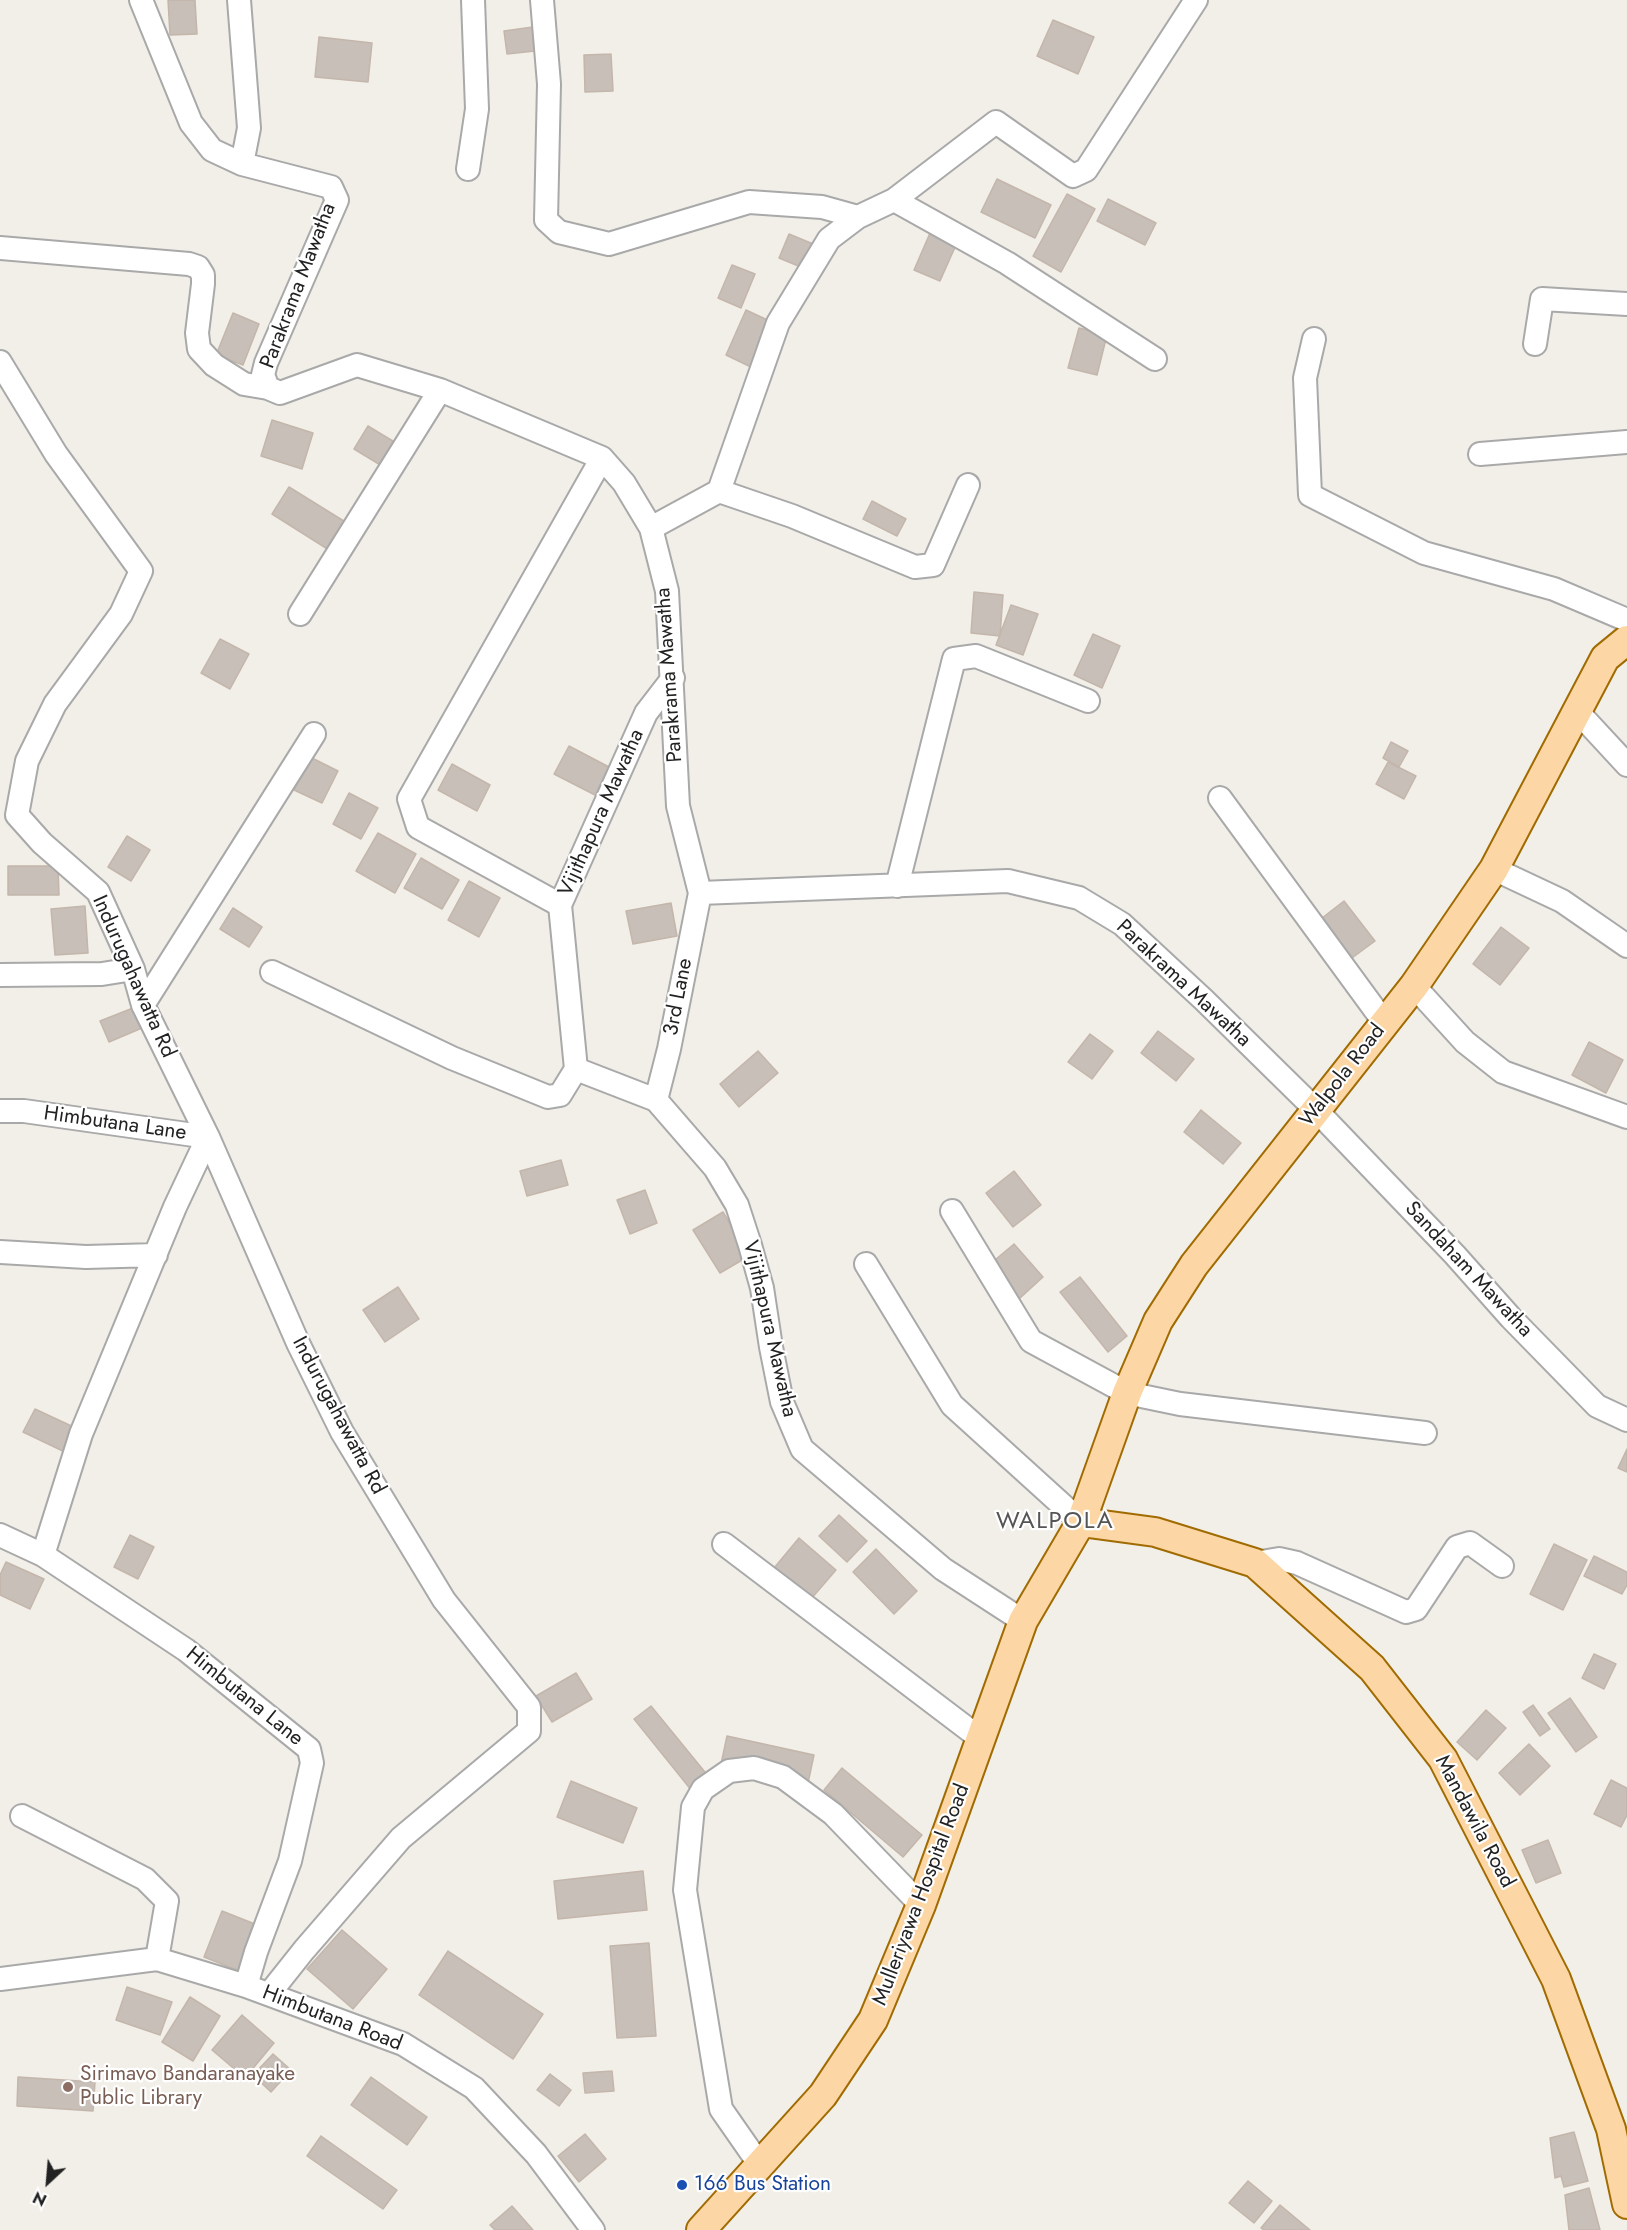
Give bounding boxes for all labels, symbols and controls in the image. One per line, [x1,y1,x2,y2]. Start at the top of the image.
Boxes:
street label: Parakrama Mawatha [256,200,342,372]
street label: Parakrama Mawatha [651,587,689,763]
street label: Vijithapura Mawatha [554,725,650,901]
street label: Indurugahawatta Rd [86,892,180,1062]
street label: Parakrama Mawatha [1110,915,1256,1053]
street label: 3rd Lane [659,956,699,1038]
street label: Walpola Road [1295,1020,1391,1132]
street label: Himbutana Lane [42,1102,188,1146]
street label: Sandaham Mawatha [1399,1197,1537,1343]
street label: Vijithapura Mawatha [736,1238,802,1420]
street label: Indurugahawatta Rd [286,1333,390,1499]
district label: WALPOLA [996,1508,1114,1536]
street label: Himbutana Lane [180,1642,308,1752]
street label: Mandawila Road [1429,1751,1519,1893]
street label: Mulleriyawa Hospital Road [868,1781,976,2009]
street label: Himbutana Road [259,1981,405,2057]
place label: Sirimavo Bandaranayake Public Library [80,2062,295,2112]
marker: Sirimavo Bandaranayake Public Library [61,2080,75,2094]
north arrow [18,2152,78,2212]
place label: 166 Bus Station [694,2172,831,2198]
marker: 166 Bus Station [675,2178,689,2192]
text: N [29,2186,51,2212]

